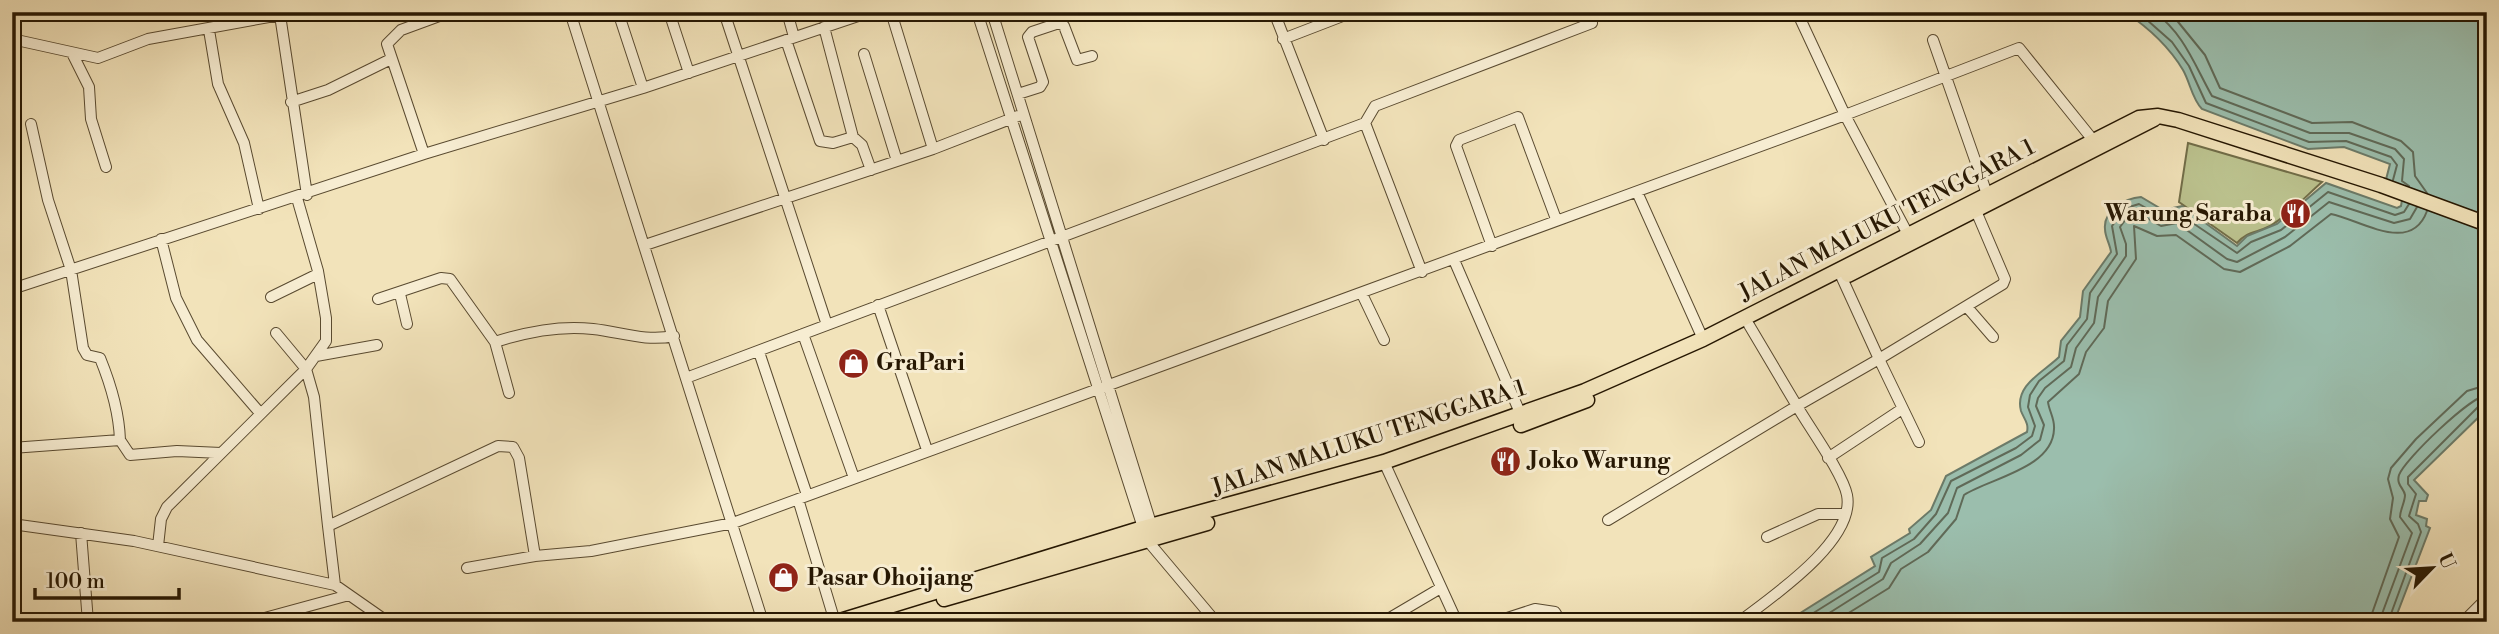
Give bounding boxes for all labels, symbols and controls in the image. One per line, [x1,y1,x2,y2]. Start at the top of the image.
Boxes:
street label: JALAN MALUKU TENGGARA 1 [1734,133,2040,307]
restaurant icon: Warung Saraba [2278,197,2312,231]
place label: Warung Saraba [2104,200,2273,228]
shop icon: GraPari [836,346,870,380]
place label: GraPari [876,349,965,377]
street label: JALAN MALUKU TENGGARA 1 [1208,374,1529,502]
restaurant icon: Joko Warung [1489,444,1523,478]
place label: Joko Warung [1526,447,1671,475]
north arrow [2398,532,2468,602]
text: U [2433,549,2461,573]
scale bar [35,557,178,601]
shop icon: Pasar Ohoijang [767,561,801,595]
place label: Pasar Ohoijang [807,564,974,592]
text: 100 m [46,569,105,595]

